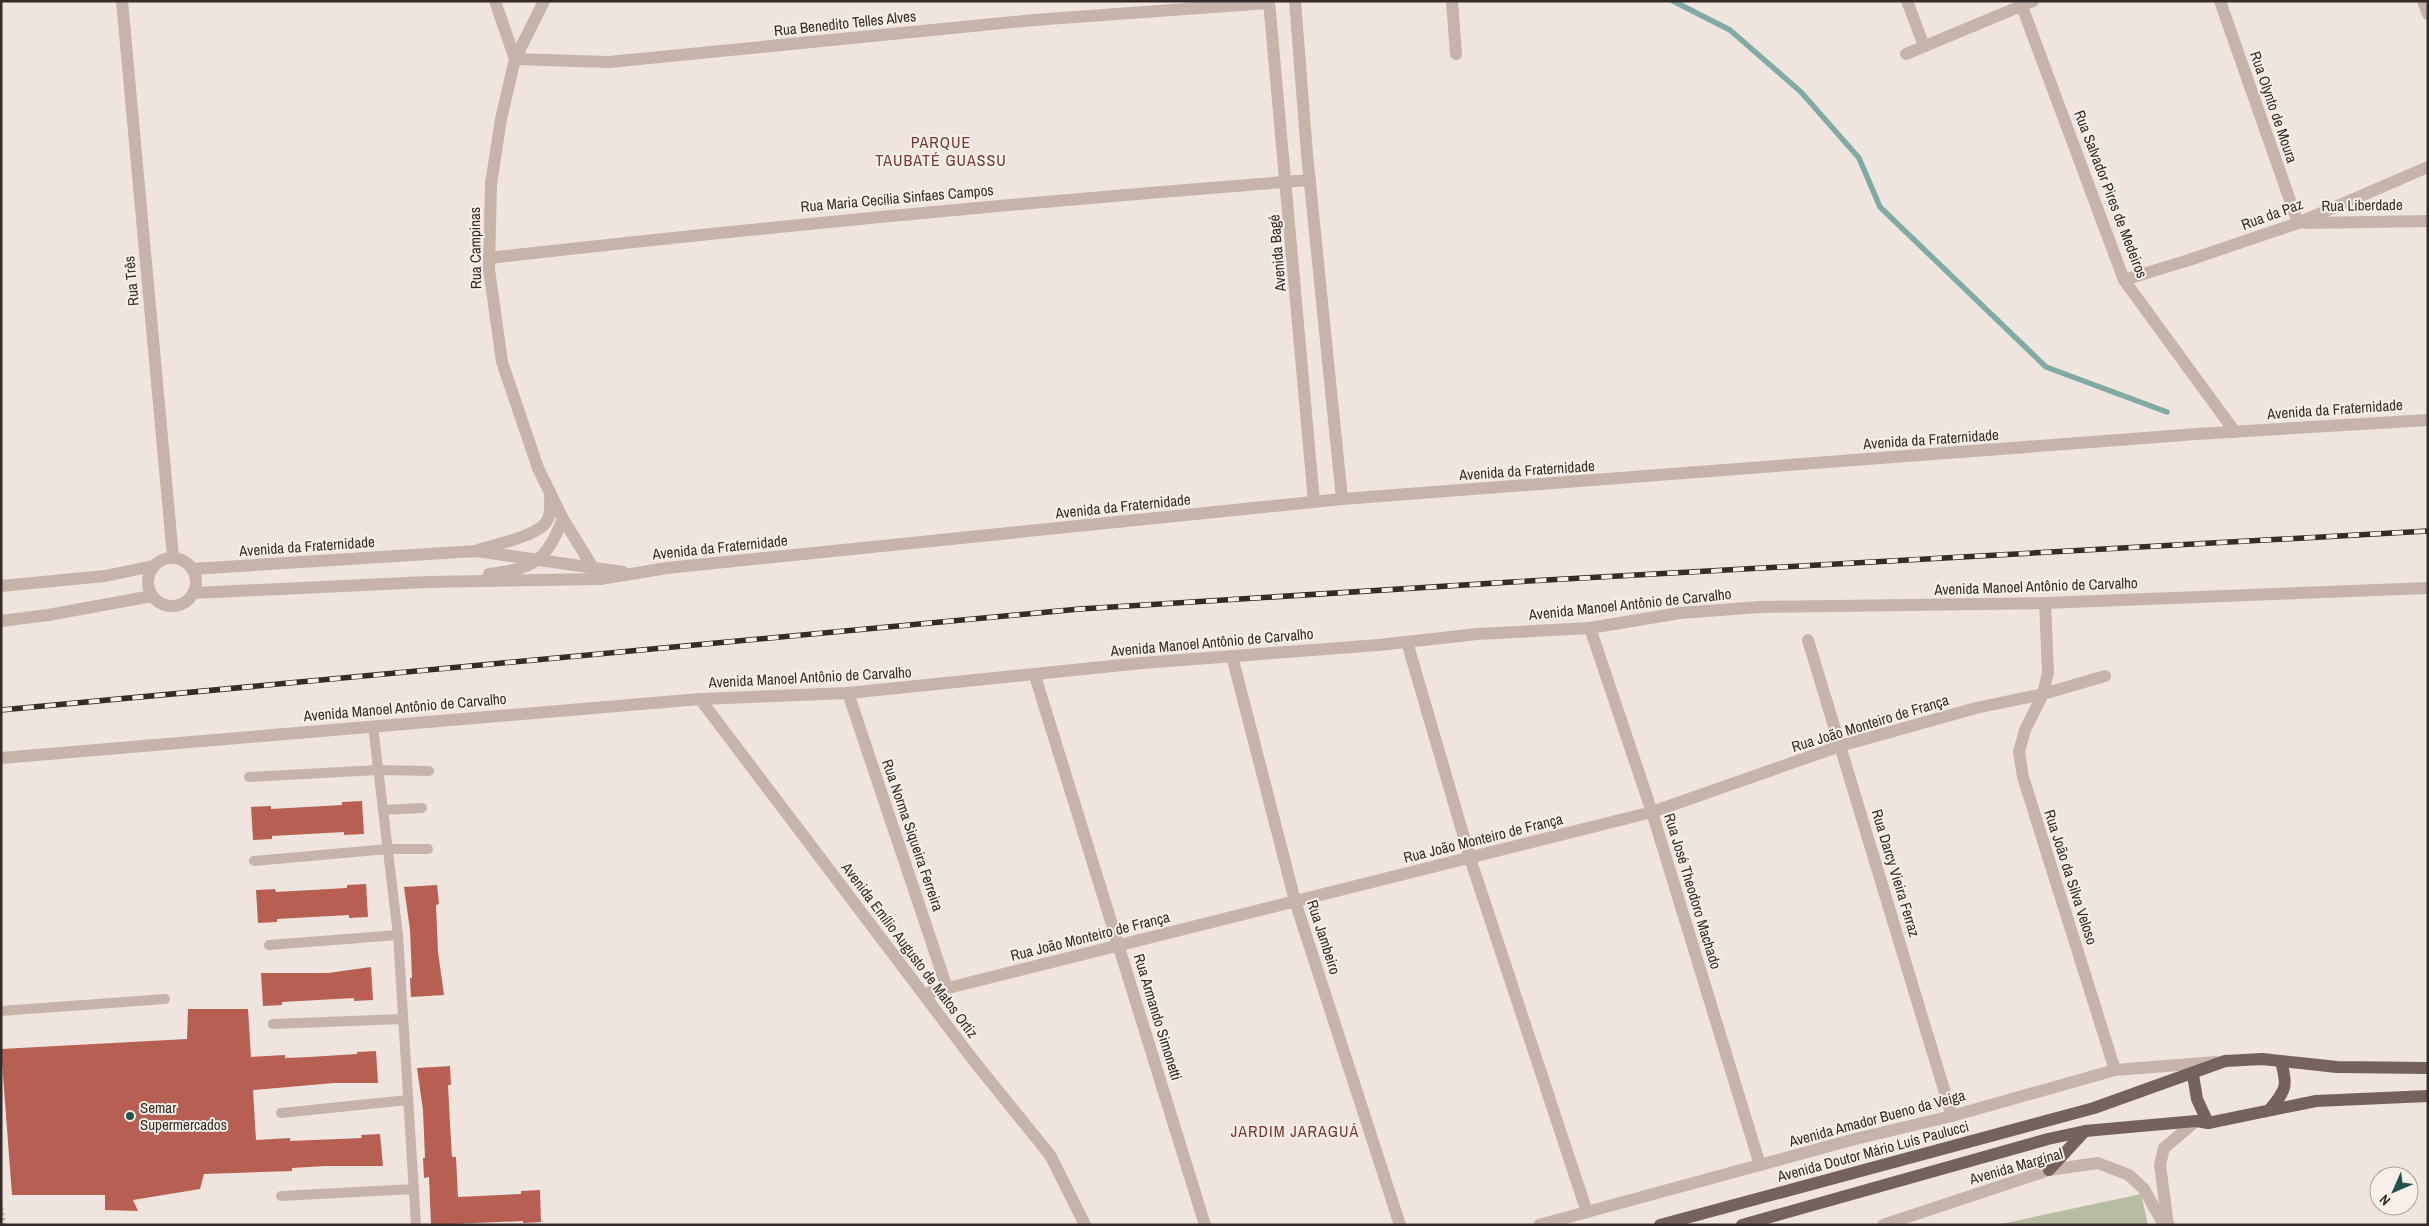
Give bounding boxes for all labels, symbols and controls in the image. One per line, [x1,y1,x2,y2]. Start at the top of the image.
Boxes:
street label: Rua Benedito Telles Alves [773,5,917,41]
street label: Rua Olynto de Moura [2245,48,2303,166]
street label: Rua Salvador Pires de Medeiros [2069,107,2153,281]
district label: PARQUE TAUBATÉ GUASSU [875,131,1007,171]
street label: Rua Maria Cecília Sinfaes Campos [800,179,994,217]
street label: Rua da Paz [2238,193,2306,235]
street label: Rua Liberdade [2321,194,2403,216]
street label: Rua Campinas [464,207,486,289]
street label: Avenida Bagé [1263,214,1291,293]
street label: Rua Três [118,255,144,307]
street label: Avenida da Fraternidade [2265,394,2404,424]
street label: Avenida da Fraternidade [1861,424,2000,454]
street label: Avenida da Fraternidade [1457,455,1596,485]
street label: Avenida da Fraternidade [1053,488,1192,524]
street label: Avenida da Fraternidade [650,529,789,565]
street label: Avenida da Fraternidade [237,531,376,561]
street label: Avenida Manoel Antônio de Carvalho [1933,572,2138,600]
street label: Avenida Manoel Antônio de Carvalho [1527,583,1732,625]
street label: Avenida Manoel Antônio de Carvalho [1109,623,1314,661]
street label: Avenida Manoel Antônio de Carvalho [707,661,912,693]
street label: Avenida Manoel Antônio de Carvalho [302,688,507,726]
street label: Rua João Monteiro de França [1789,689,1951,757]
street label: Rua Norma Siqueira Ferreira [877,756,949,914]
street label: Rua Darcy Vieira Ferraz [1867,807,1925,939]
street label: Rua João da Silva Veloso [2039,807,2103,947]
street label: Rua João Monteiro de França [1401,808,1565,868]
street label: Rua José Theodoro Machado [1659,811,1727,972]
street label: Avenida Emílio Augusto de Matos Ortiz [836,857,983,1042]
street label: Rua Jambeiro [1302,897,1346,977]
street label: Rua João Monteiro de França [1008,906,1172,966]
street label: Rua Armando Simonetti [1129,951,1187,1083]
street label: Avenida Amador Bueno da Veiga [1786,1084,1968,1152]
place label: Semar Supermercados [140,1097,227,1135]
marker: Semar Supermercados [124,1110,136,1122]
street label: Avenida Doutor Mário Luís Paulucci [1774,1115,1971,1187]
district label: JARDIM JARAGUÁ [1231,1120,1359,1142]
street label: Avenida Marginal [1966,1143,2065,1190]
north arrow [2369,1166,2419,1216]
text: N [2376,1191,2394,1209]

